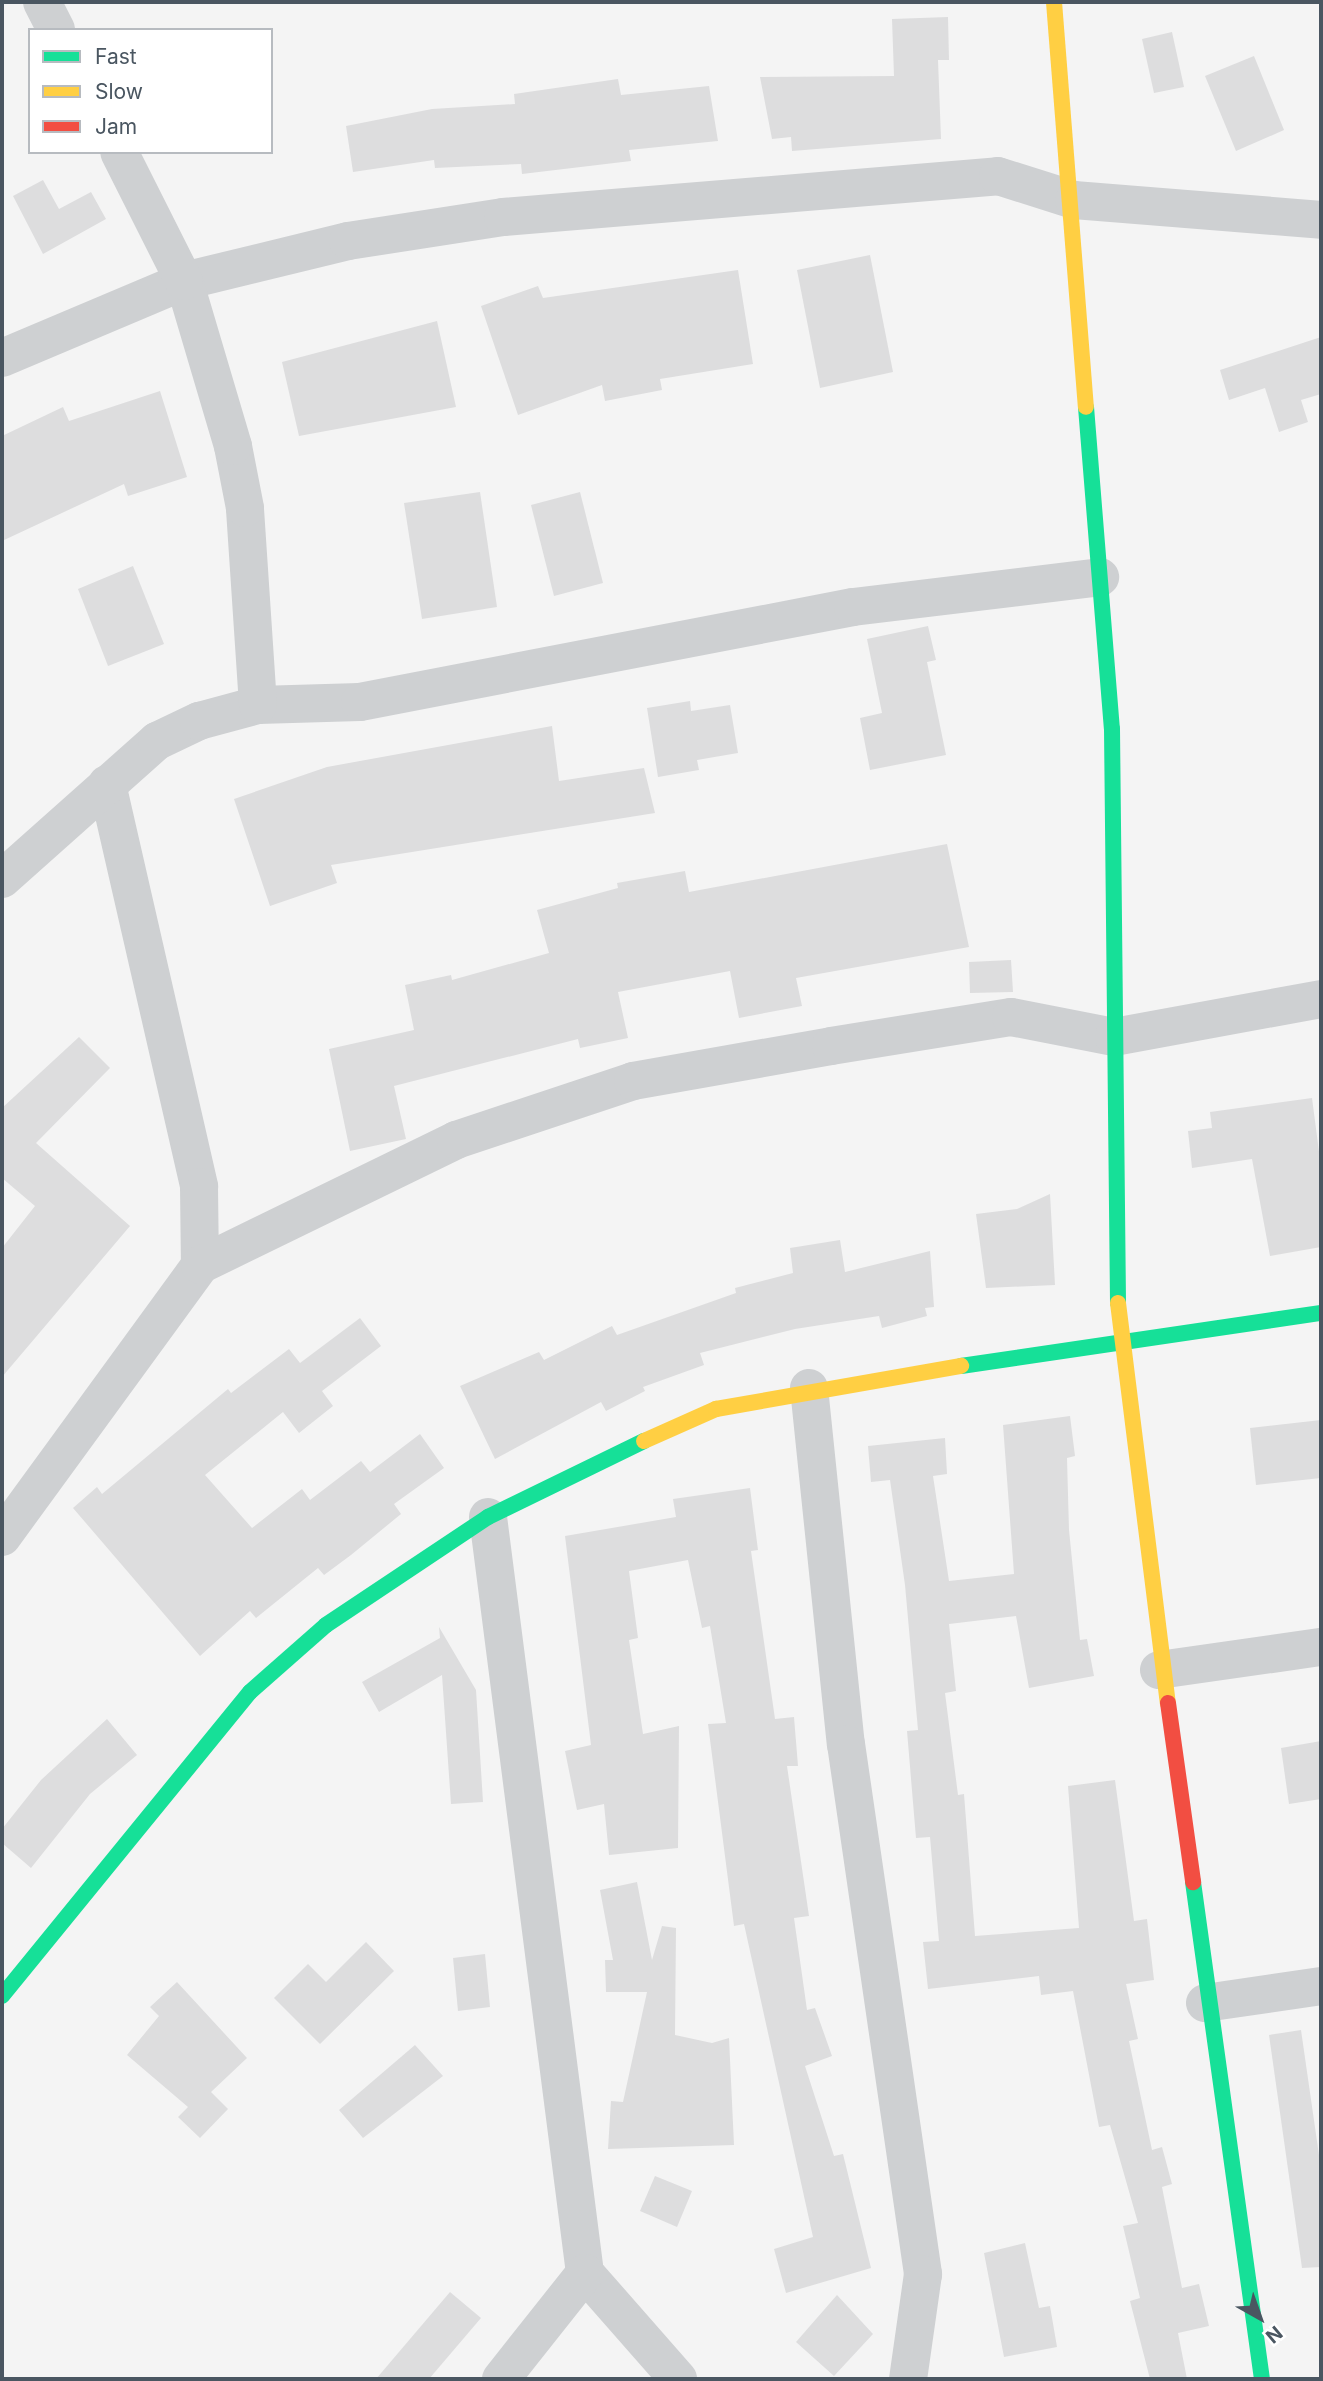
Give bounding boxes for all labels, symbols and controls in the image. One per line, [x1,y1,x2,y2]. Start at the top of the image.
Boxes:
legend [28,28,273,154]
text: Fast [95,44,137,69]
text: Slow [95,79,143,104]
text: Jam [95,114,137,139]
north arrow [1225,2283,1295,2353]
text: N [1261,2321,1287,2348]

